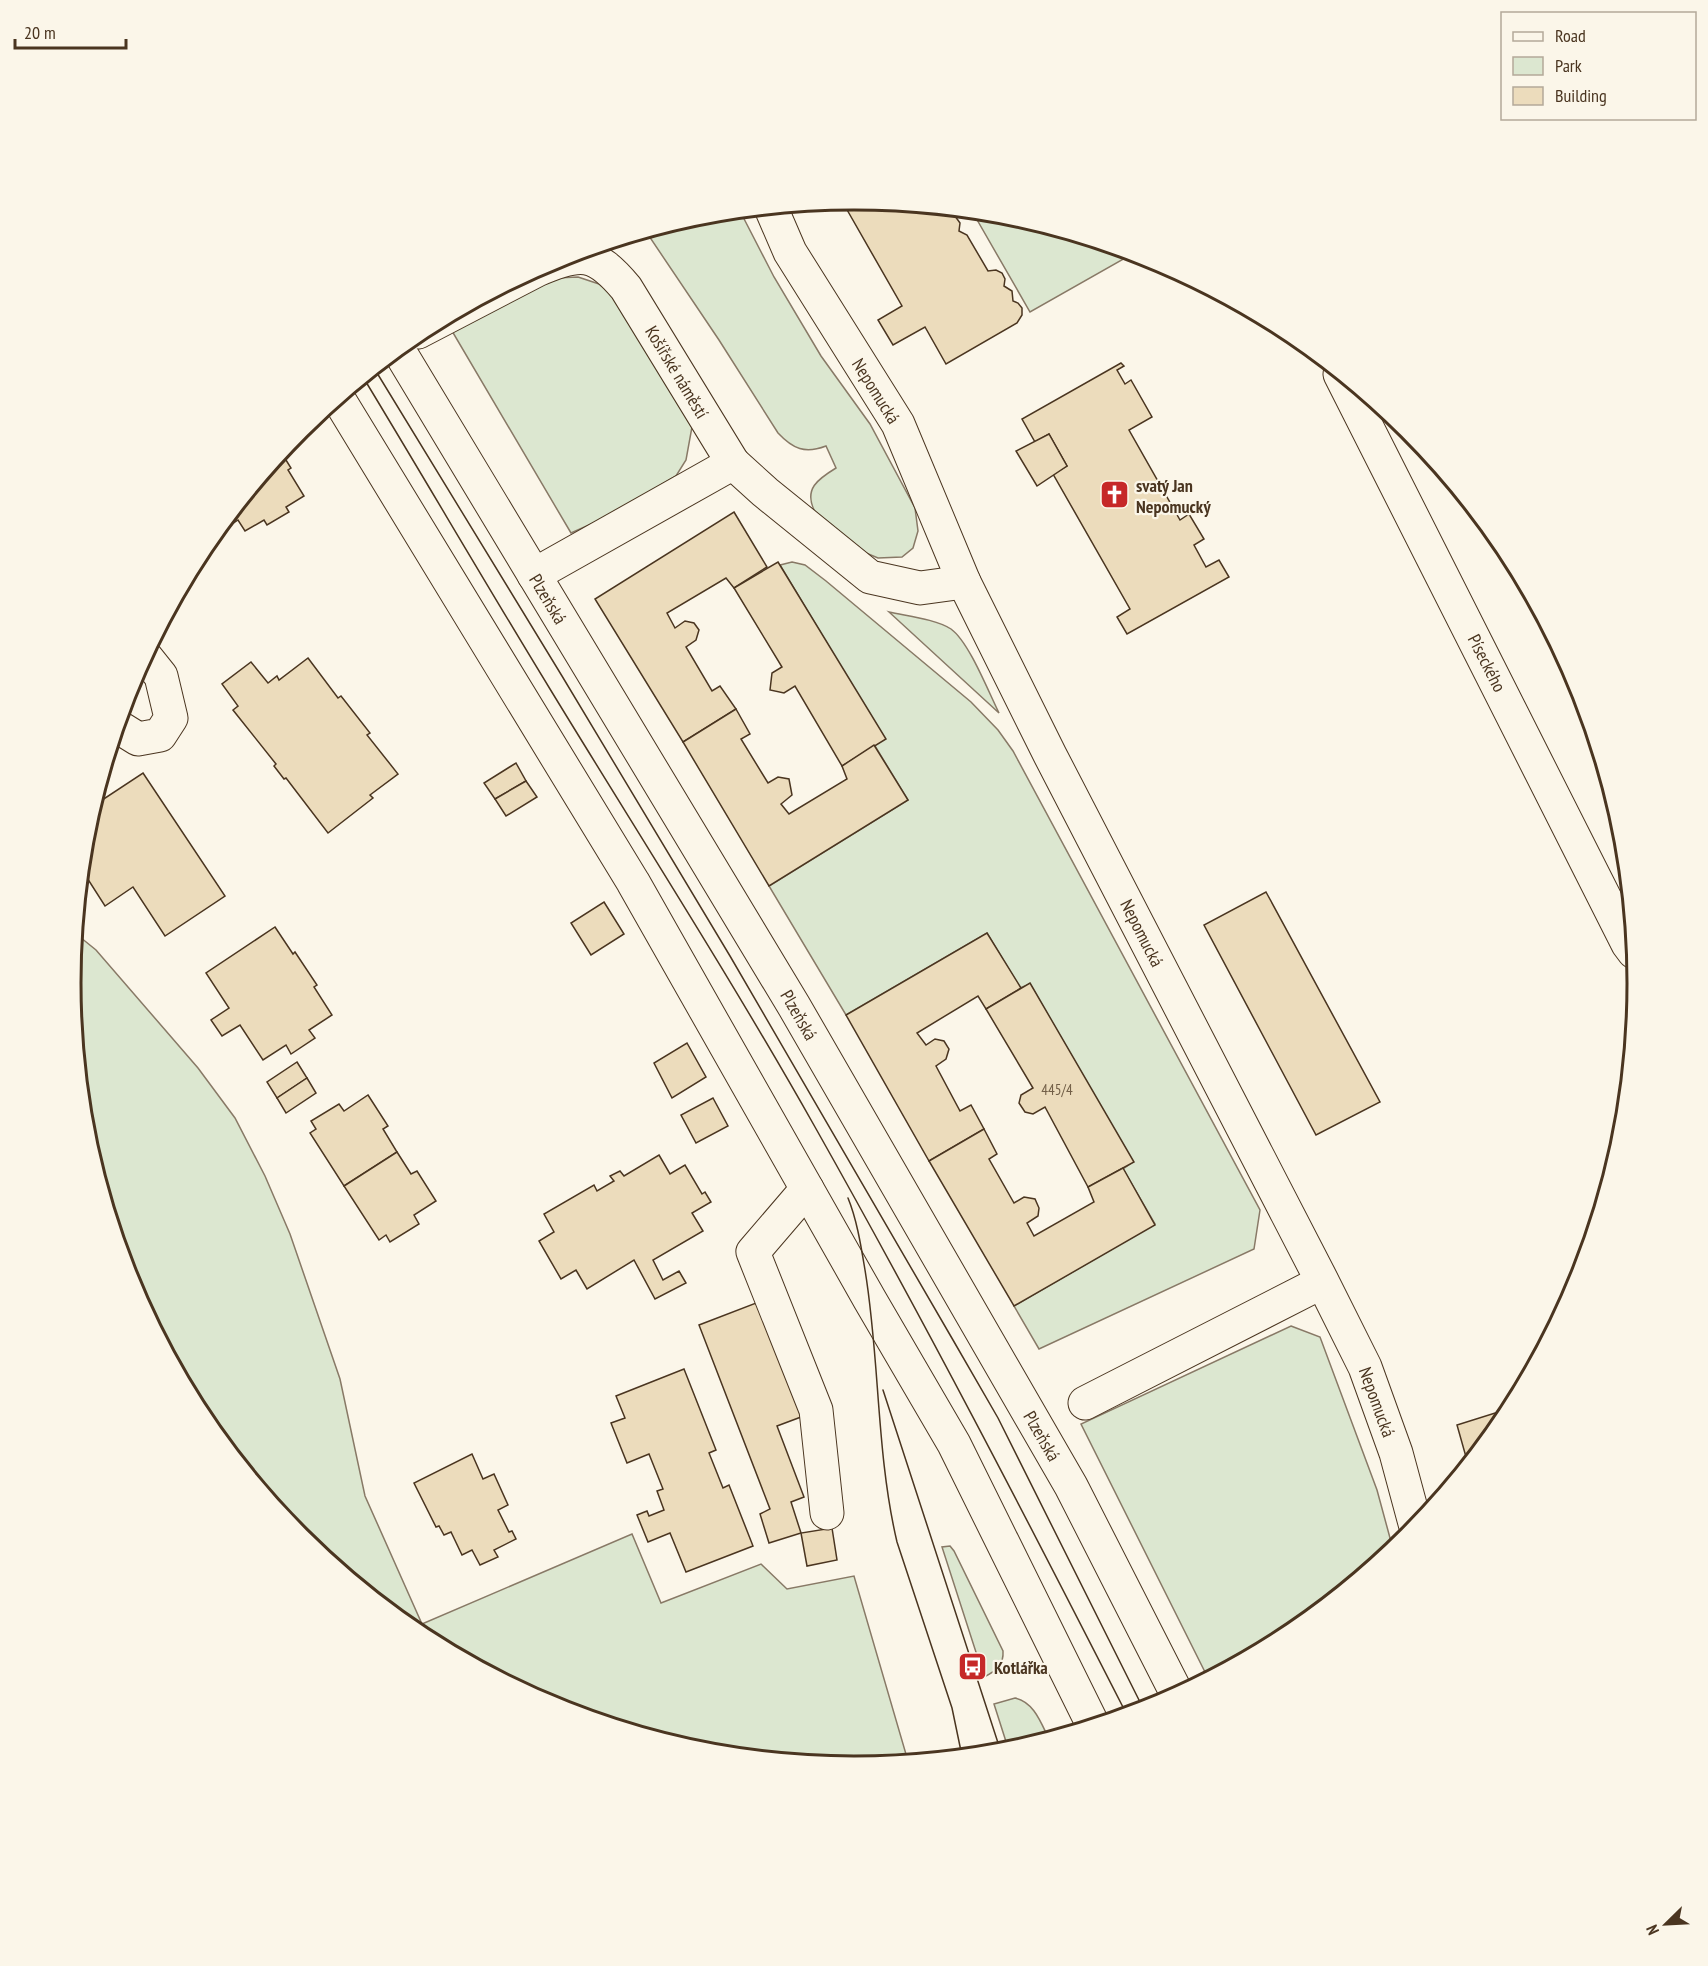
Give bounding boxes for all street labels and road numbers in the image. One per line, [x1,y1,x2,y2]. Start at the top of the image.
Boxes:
street label: Košířské náměstí [640,321,714,423]
street label: Nepomucká [847,354,905,428]
street label: Plzeňská [524,570,572,628]
street label: Píseckého [1463,630,1511,696]
street label: Nepomucká [1115,895,1169,971]
street label: Plzeňská [775,986,823,1044]
street label: Nepomucká [1354,1364,1400,1440]
street label: Plzeňská [1018,1407,1066,1465]

